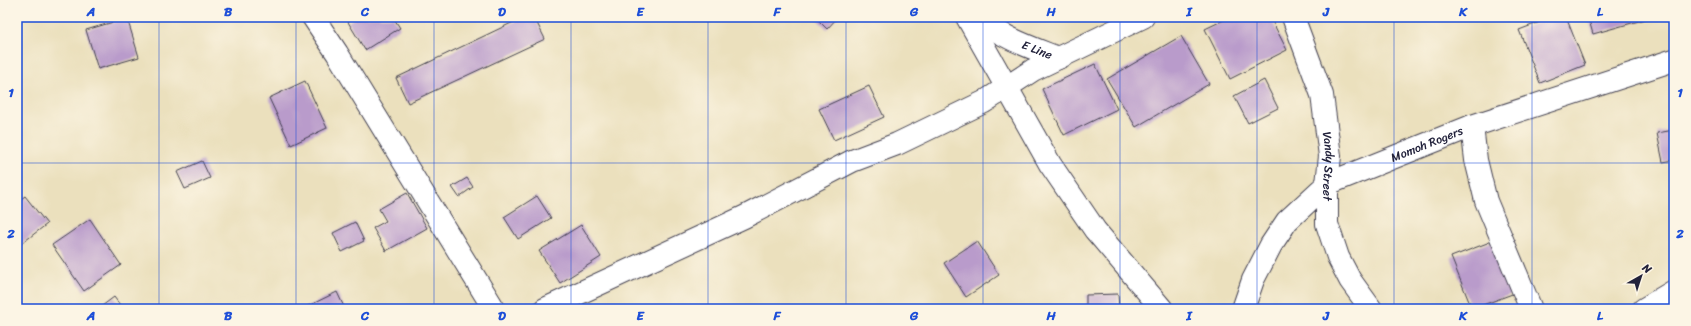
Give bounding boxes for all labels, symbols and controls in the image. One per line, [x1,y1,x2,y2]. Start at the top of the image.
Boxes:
text: A [86,0,95,23]
text: B [224,0,233,23]
text: C [360,0,370,23]
text: D [498,0,506,23]
text: E [636,0,645,23]
text: F [772,0,781,23]
text: G [909,0,919,23]
text: H [1045,0,1056,23]
text: I [1185,0,1193,23]
text: J [1322,0,1330,23]
text: K [1458,0,1468,23]
text: L [1597,0,1604,23]
street label: E Line [1018,34,1056,66]
text: 1 [8,81,14,104]
text: 1 [1677,81,1683,104]
street label: Momoh Rogers [1387,119,1467,168]
street label: Vandy Street [1316,130,1341,202]
text: 2 [6,222,15,245]
text: 2 [1675,222,1684,245]
north arrow [1621,256,1661,296]
text: N [1637,258,1656,279]
text: A [86,304,95,326]
text: B [224,304,233,326]
text: C [360,304,370,326]
text: D [498,304,506,326]
text: E [636,304,645,326]
text: F [772,304,781,326]
text: G [909,304,919,326]
text: H [1045,304,1056,326]
text: I [1185,304,1193,326]
text: J [1322,304,1330,326]
text: K [1458,304,1468,326]
text: L [1597,304,1604,326]

